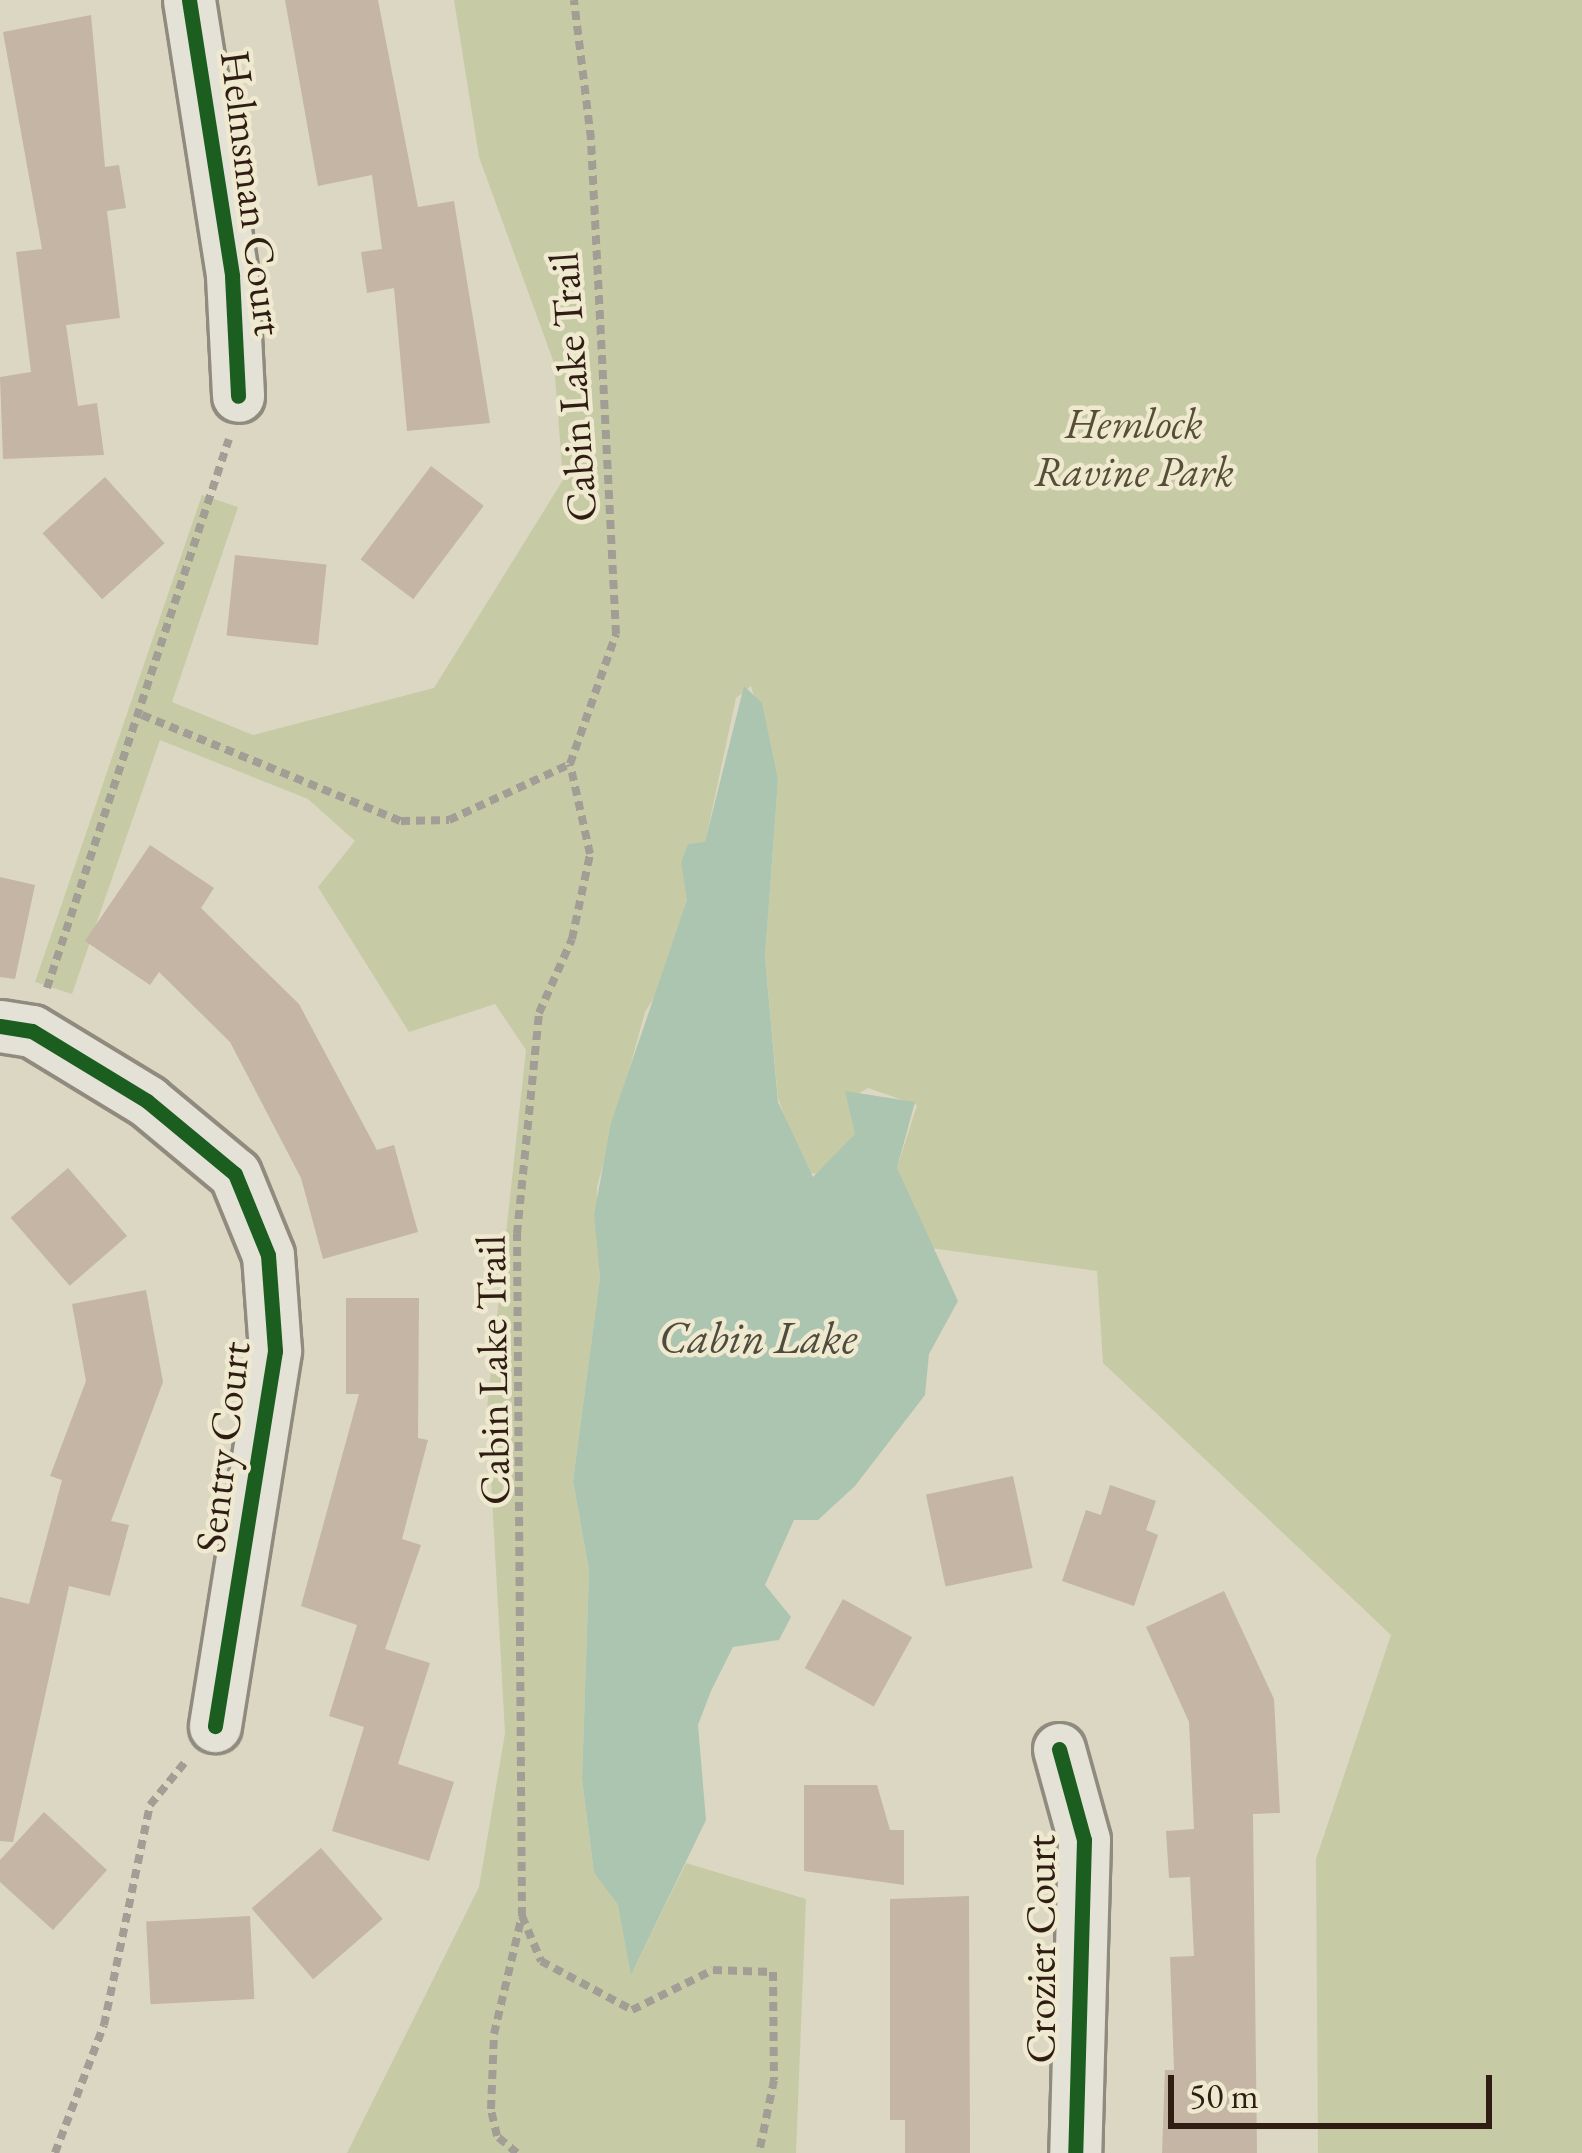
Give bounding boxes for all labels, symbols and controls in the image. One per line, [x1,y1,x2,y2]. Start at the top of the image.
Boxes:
street label: Helmsman Court [210,48,294,338]
street label: Cabin Lake Trail [538,251,608,523]
park label: Hemlock Ravine Park [1034,399,1234,498]
street label: Cabin Lake Trail [465,1235,521,1505]
water label: Cabin Lake [659,1311,857,1365]
street label: Sentry Court [185,1339,261,1555]
street label: Crozier Court [1016,1835,1066,2063]
scale bar [1174,2051,1498,2125]
text: 50 m [1189,2072,1259,2119]

